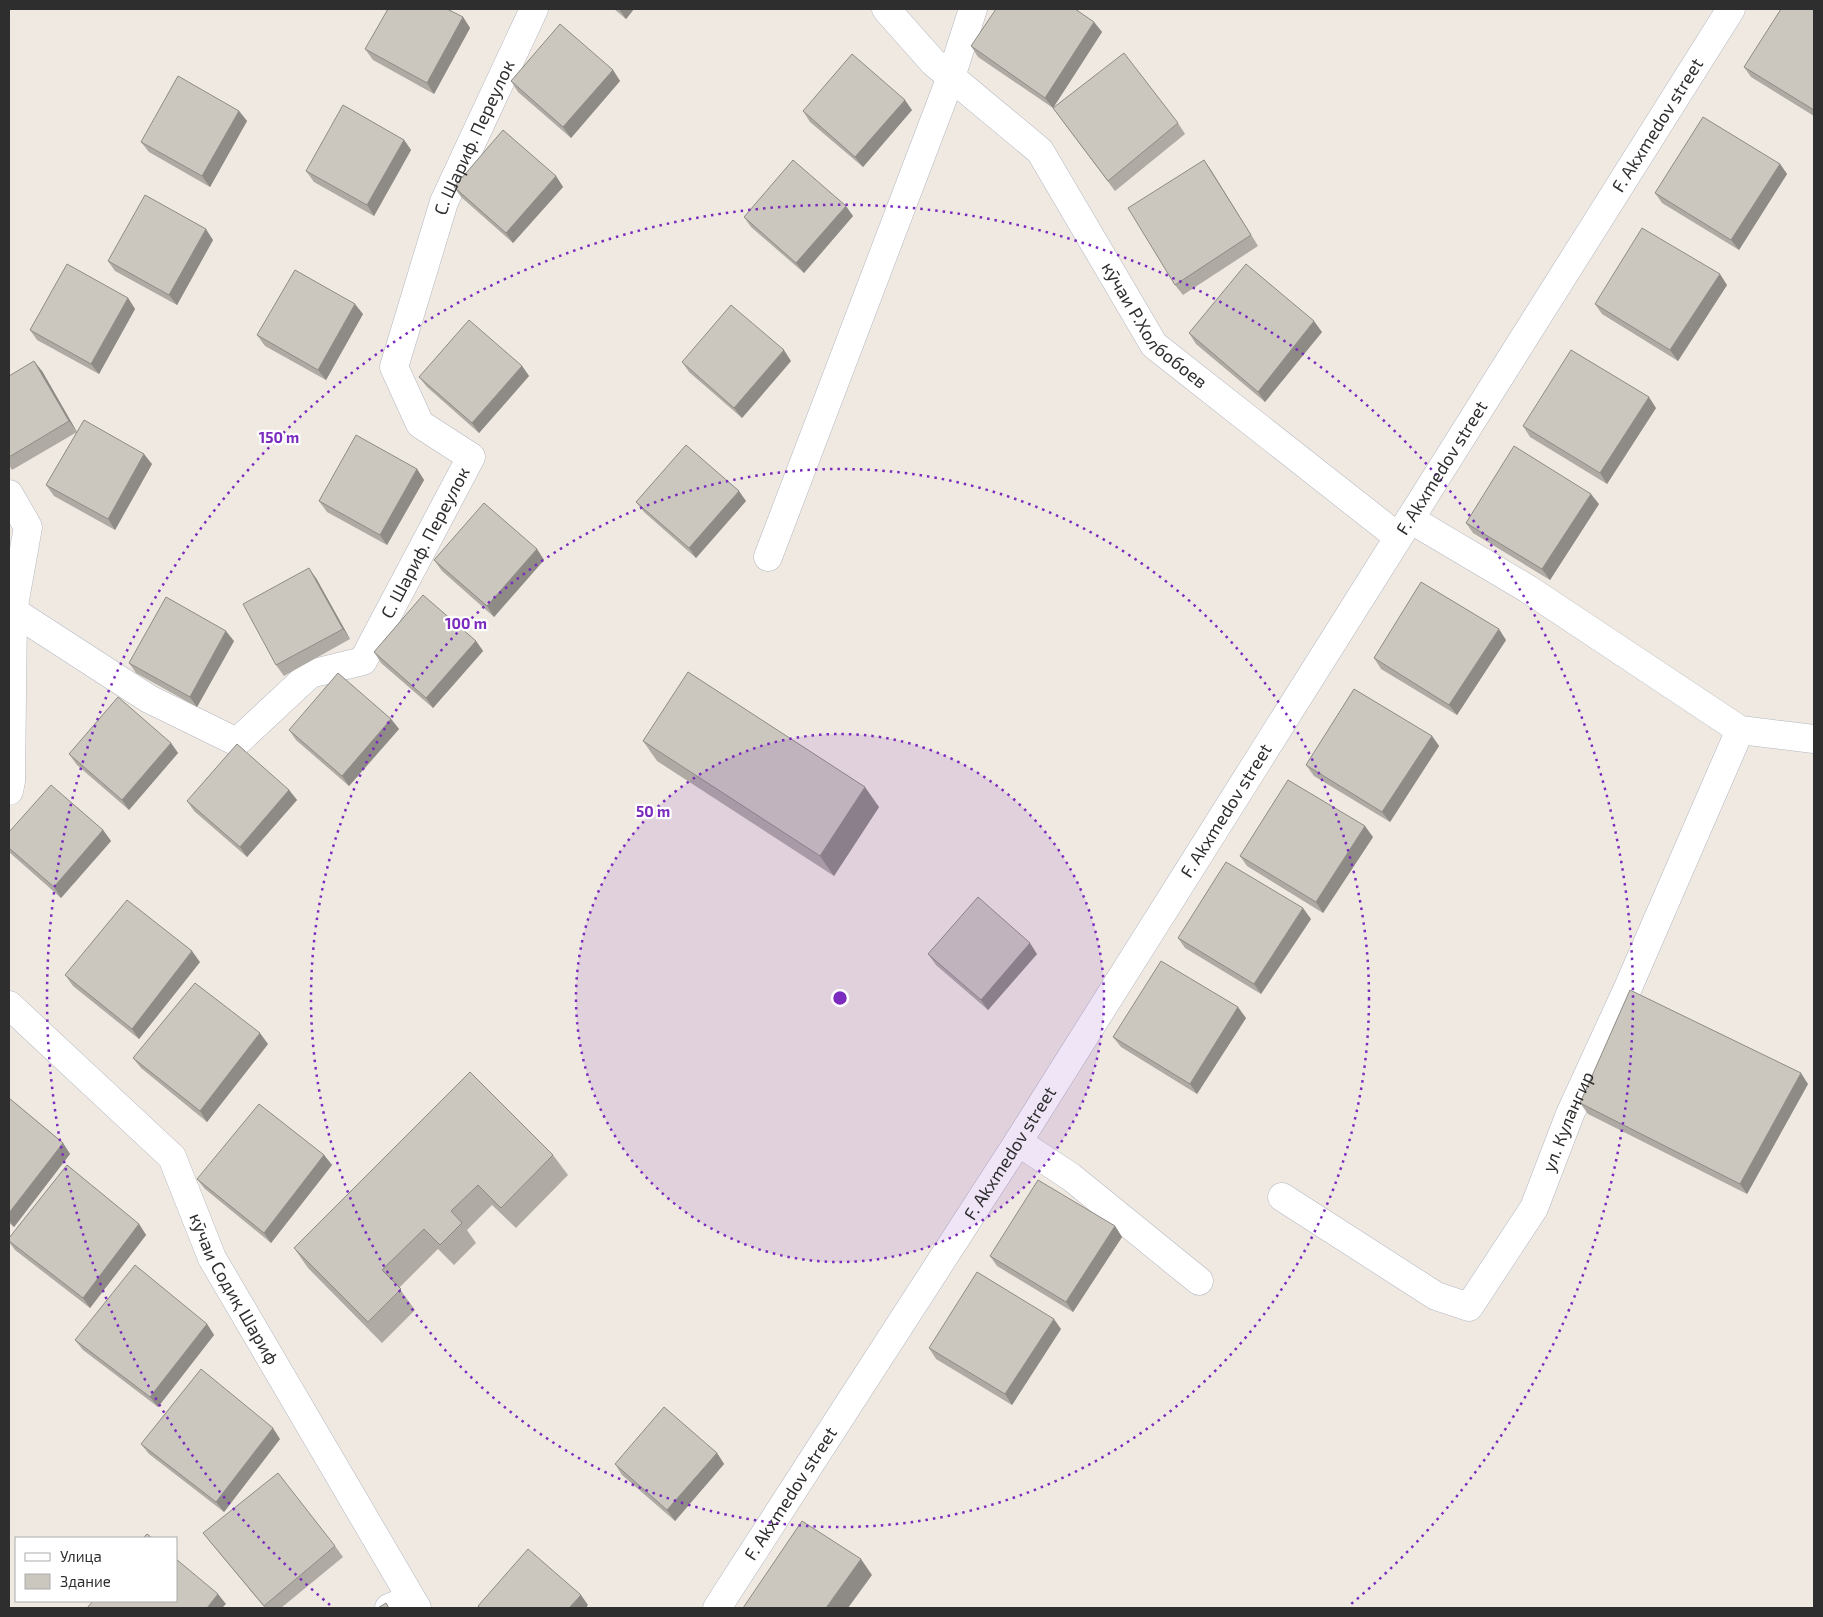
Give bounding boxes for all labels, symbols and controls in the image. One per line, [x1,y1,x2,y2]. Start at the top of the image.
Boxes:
street label: F. Akxmedov street [1607,54,1707,196]
street label: С. Шариф. Переулок [429,56,519,217]
street label: кӯчаи Р.Холбобоев [1098,258,1212,393]
street label: F. Akxmedov street [1391,396,1492,539]
text: 150 m [259,428,299,446]
street label: С. Шариф. Переулок [376,463,474,622]
text: 100 m [445,614,487,632]
street label: F. Akxmedov street [1175,739,1276,881]
text: 50 m [636,802,670,820]
centre of rings [831,989,849,1007]
street label: ул. Кулангир [1537,1068,1598,1175]
street label: F. Akxmedov street [959,1082,1060,1224]
street label: кӯчаи Содиқ Шариф [185,1210,284,1368]
street label: F. Akxmedov street [739,1422,841,1564]
legend [15,1537,178,1602]
text: Улица [60,1547,102,1565]
text: Здание [60,1572,111,1590]

